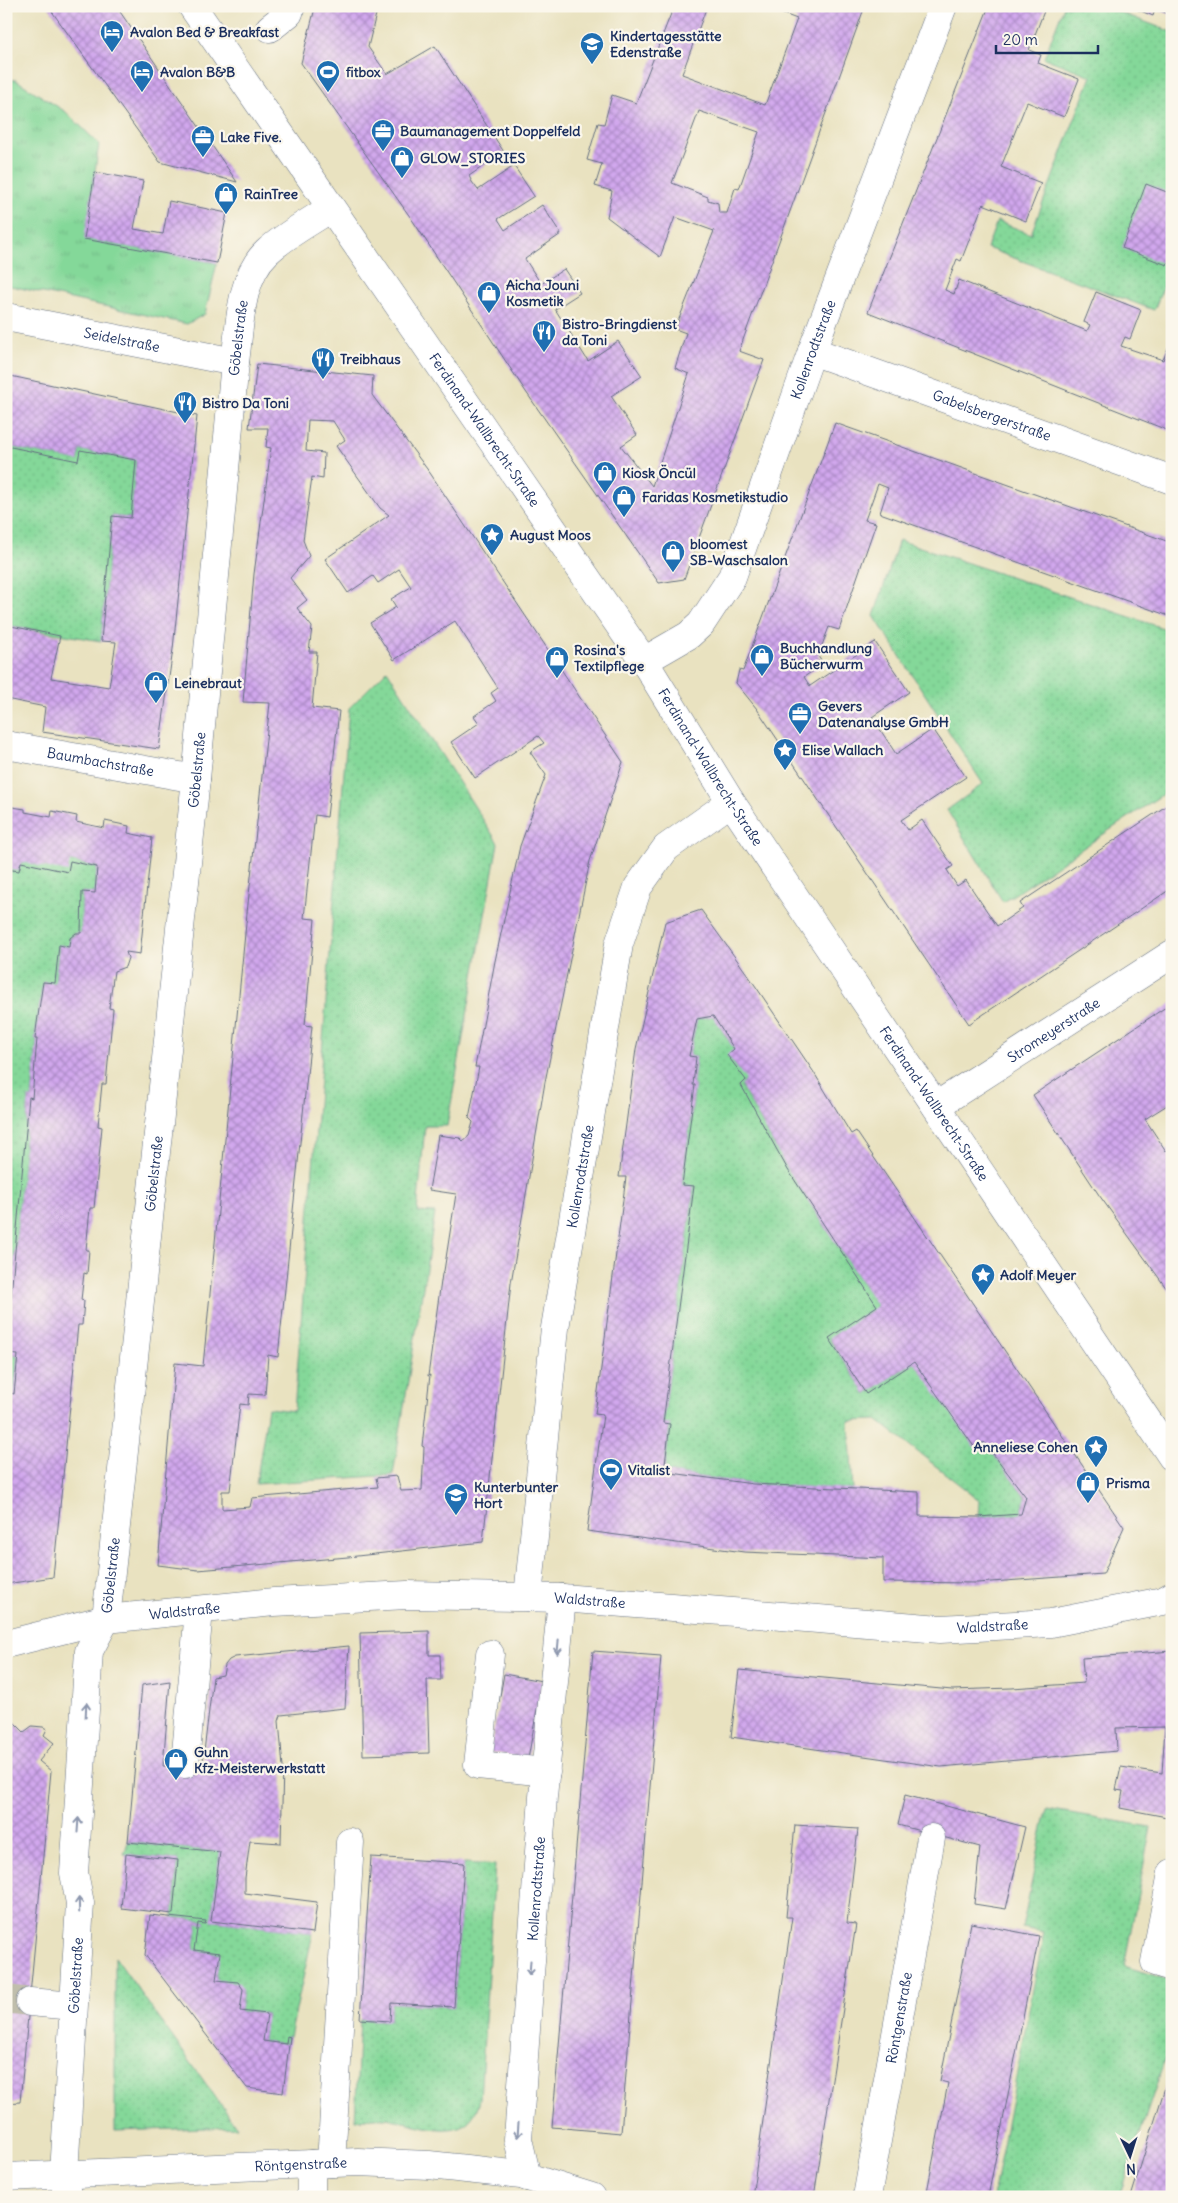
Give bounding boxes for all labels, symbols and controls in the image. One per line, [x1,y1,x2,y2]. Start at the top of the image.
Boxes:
hotel icon: Avalon Bed & Breakfast [99,19,125,53]
scale bar [996,22,1098,54]
place label: Avalon Bed & Breakfast [130,23,279,41]
place label: Kindertagesstätte Edenstraße [610,27,722,61]
text: 20 m [1003,30,1038,49]
school or university icon: Kindertagesstätte Edenstraße [579,31,605,65]
hotel icon: Avalon B&B [129,59,155,93]
sports icon: fitbox [315,59,341,93]
place label: Avalon B&B [160,63,235,81]
place label: fitbox [346,63,381,81]
office icon: Baumanagement Doppelfeld [370,118,396,152]
place label: Baumanagement Doppelfeld [400,122,581,140]
office icon: Lake Five. [190,124,216,158]
place label: Lake Five. [220,128,282,146]
shop icon: GLOW_STORIES [389,145,415,179]
place label: GLOW_STORIES [420,149,525,167]
shop icon: RainTree [213,181,239,215]
place label: RainTree [244,185,298,203]
place label: Aicha Jouni Kosmetik [506,276,579,310]
shop icon: Aicha Jouni Kosmetik [476,280,502,314]
street label: Kollenrodtstraße [787,297,840,402]
street label: Göbelstraße [225,298,252,377]
place label: Bistro-Bringdienst da Toni [562,315,677,349]
restaurant icon: Bistro-Bringdienst da Toni [531,319,557,353]
street label: Seidelstraße [82,323,161,356]
restaurant icon: Treibhaus [310,346,336,380]
place label: Treibhaus [340,350,401,368]
street label: Ferdinand-Wallbrecht-Straße [425,350,544,510]
street label: Gabelsbergerstraße [930,386,1054,445]
restaurant icon: Bistro Da Toni [172,390,198,424]
place label: Bistro Da Toni [202,394,289,412]
shop icon: Kiosk Öncül [592,460,618,494]
place label: Kiosk Öncül [622,464,696,482]
shop icon: Faridas Kosmetikstudio [611,484,637,518]
place label: Faridas Kosmetikstudio [642,488,788,506]
place icon: August Moos [479,522,505,556]
place label: August Moos [510,526,591,544]
place label: bloomest SB-Waschsalon [690,535,788,569]
shop icon: bloomest SB-Waschsalon [660,539,686,573]
place label: Buchhandlung Bücherwurm [780,639,872,673]
place label: Rosina's Textilpflege [574,641,645,675]
shop icon: Buchhandlung Bücherwurm [749,643,775,677]
shop icon: Rosina's Textilpflege [544,645,570,679]
shop icon: Leinebraut [143,670,169,704]
place label: Leinebraut [174,674,242,692]
street label: Ferdinand-Wallbrecht-Straße [654,685,767,849]
place label: Gevers Datenanalyse GmbH [818,697,949,731]
office icon: Gevers Datenanalyse GmbH [787,701,813,735]
street label: Göbelstraße [184,731,209,809]
place icon: Elise Wallach [772,737,798,771]
place label: Elise Wallach [802,741,883,759]
street label: Baumbachstraße [46,744,155,780]
street label: Stromeyerstraße [1004,994,1103,1067]
street label: Ferdinand-Wallbrecht-Straße [875,1023,993,1184]
street label: Kollenrodtstraße [563,1123,598,1229]
street label: Göbelstraße [141,1135,167,1212]
place icon: Adolf Meyer [970,1262,996,1296]
place label: Adolf Meyer [1000,1266,1076,1284]
place icon: Anneliese Cohen [1083,1434,1109,1468]
place label: Anneliese Cohen [974,1438,1078,1456]
sports icon: Vitalist [598,1457,624,1491]
place label: Vitalist [628,1461,670,1479]
shop icon: Prisma [1075,1470,1101,1504]
place label: Prisma [1106,1474,1150,1492]
place label: Kunterbunter Hort [474,1478,558,1512]
school or university icon: Kunterbunter Hort [443,1482,469,1516]
street label: Göbelstraße [98,1536,124,1614]
street label: Waldstraße [554,1589,626,1612]
street label: Waldstraße [148,1599,221,1624]
street label: Waldstraße [956,1615,1029,1637]
one-way arrow [553,1639,563,1655]
one-way arrow [81,1702,90,1718]
place label: Guhn Kfz-Meisterwerkstatt [194,1743,326,1777]
shop icon: Guhn Kfz-Meisterwerkstatt [163,1747,189,1781]
one-way arrow [73,1817,83,1833]
street label: Kollenrodtstraße [524,1836,549,1942]
one-way arrow [75,1897,84,1913]
street label: Göbelstraße [64,1937,87,2014]
one-way arrow [526,1960,535,1976]
street label: Röntgenstraße [882,1971,916,2065]
one-way arrow [514,2122,523,2138]
north arrow [1106,2130,1156,2180]
street label: Röntgenstraße [254,2153,347,2175]
text: N [1125,2160,1136,2178]

